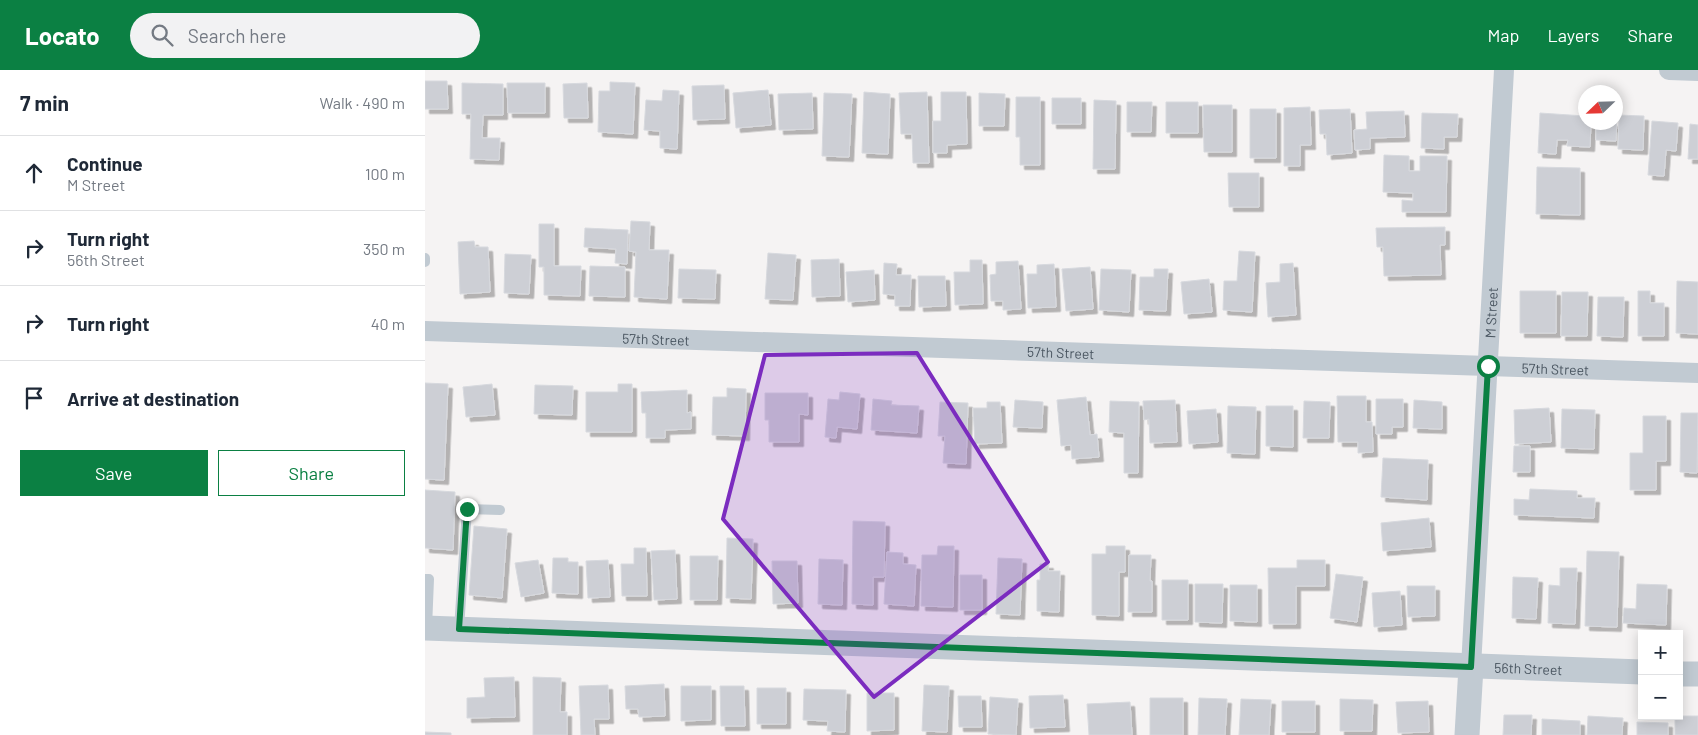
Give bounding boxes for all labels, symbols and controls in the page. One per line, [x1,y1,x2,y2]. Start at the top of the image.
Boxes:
search box [130,13,480,58]
text: Locato [25,21,100,50]
icon: search [148,21,176,49]
text: Search here [188,24,286,47]
text: Map [1487,24,1519,46]
text: Layers [1547,24,1600,46]
text: Share [1628,24,1673,46]
north arrow [1578,85,1623,130]
text: 7 min [20,90,69,115]
text: Walk · 490 m [319,93,405,112]
text: Continue [67,152,143,175]
icon: ahead [20,159,48,187]
text: 100 m [365,164,405,183]
text: M Street [67,175,125,194]
text: Turn right [67,227,149,250]
icon: right [20,234,48,262]
text: 350 m [363,239,405,258]
text: 56th Street [67,250,145,269]
street label: M Street [1481,287,1500,339]
icon: right [20,309,48,337]
text: Turn right [67,312,149,335]
text: 40 m [371,314,405,333]
street label: 57th Street [622,329,690,348]
street label: 57th Street [1027,342,1095,362]
route start [1477,355,1500,378]
street label: 57th Street [1521,359,1589,378]
icon: arrive [20,384,48,412]
text: Arrive at destination [67,387,239,410]
button: Save [20,450,208,496]
button: Share [218,450,405,496]
route end [456,498,479,521]
map controls [1638,630,1683,720]
button: + [1638,630,1683,675]
street label: 56th Street [1494,658,1563,678]
button: − [1638,675,1683,720]

